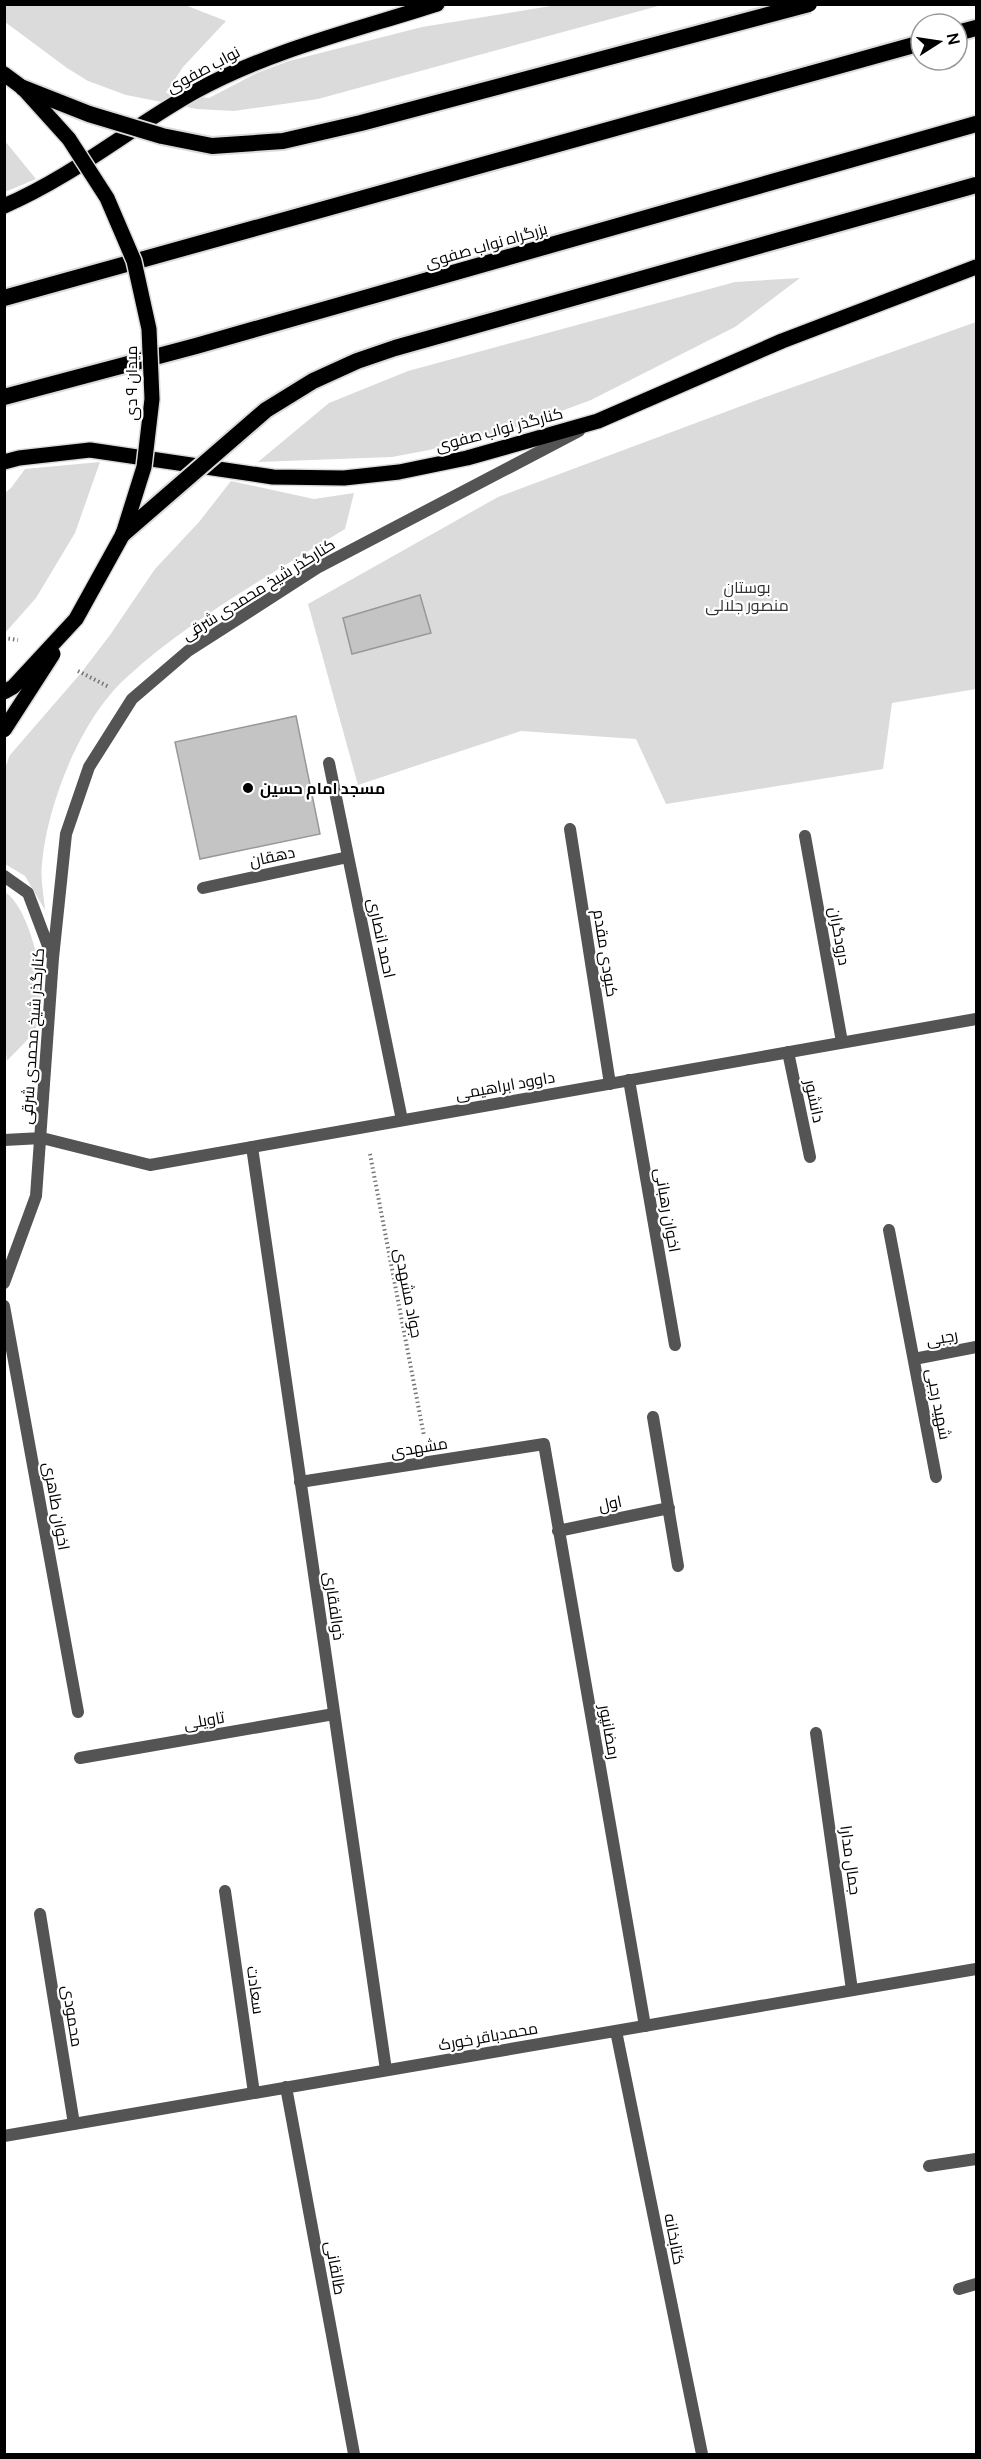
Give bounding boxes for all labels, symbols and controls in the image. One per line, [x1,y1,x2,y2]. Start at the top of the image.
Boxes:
north arrow [909,12,969,72]
text: N [942,31,966,47]
street label: نواب صفوی [162,40,244,98]
street label: بزرگراه نواب صفوی [422,217,550,273]
street label: میدان ۹ دی [120,345,142,421]
street label: کنارگذر نواب صفوی [433,401,565,457]
street label: کنارگذر شیخ محمدی شرقی [177,533,339,646]
park label: بوستان منصور جلالی [705,576,789,616]
place label: مسجد امام حسین [260,777,385,800]
marker: مسجد امام حسین [241,781,255,795]
street label: دهقان [247,840,297,872]
street label: احمد انصاری [363,896,401,980]
street label: درودگران [824,905,856,967]
street label: کبودی مقدم [587,908,624,998]
street label: کنارگذر شیخ محمدی شرقی [15,947,50,1125]
street label: داوود ابراهیمی [454,1065,556,1105]
street label: دانشور [800,1076,830,1125]
street label: اخوان رهبانی [650,1166,686,1254]
street label: جواد مشهدی [390,1246,428,1340]
street label: رجبی [924,1323,960,1351]
street label: شهید رجبی [921,1366,957,1442]
street label: مشهدی [389,1432,449,1462]
street label: اخوان طاهری [38,1460,76,1552]
street label: اول [596,1490,624,1516]
street label: ذوالفقاری [319,1570,351,1642]
street label: رمضانپور [594,1702,626,1761]
street label: تاویلی [182,1705,227,1734]
street label: جمال مدارا [835,1824,867,1896]
street label: سعادت [242,1964,270,2016]
street label: محمودی [57,1984,89,2048]
street label: محمدباقر خورک [436,2016,540,2056]
street label: کتابخانه [659,2212,691,2266]
street label: طالقانی [320,2239,352,2297]

